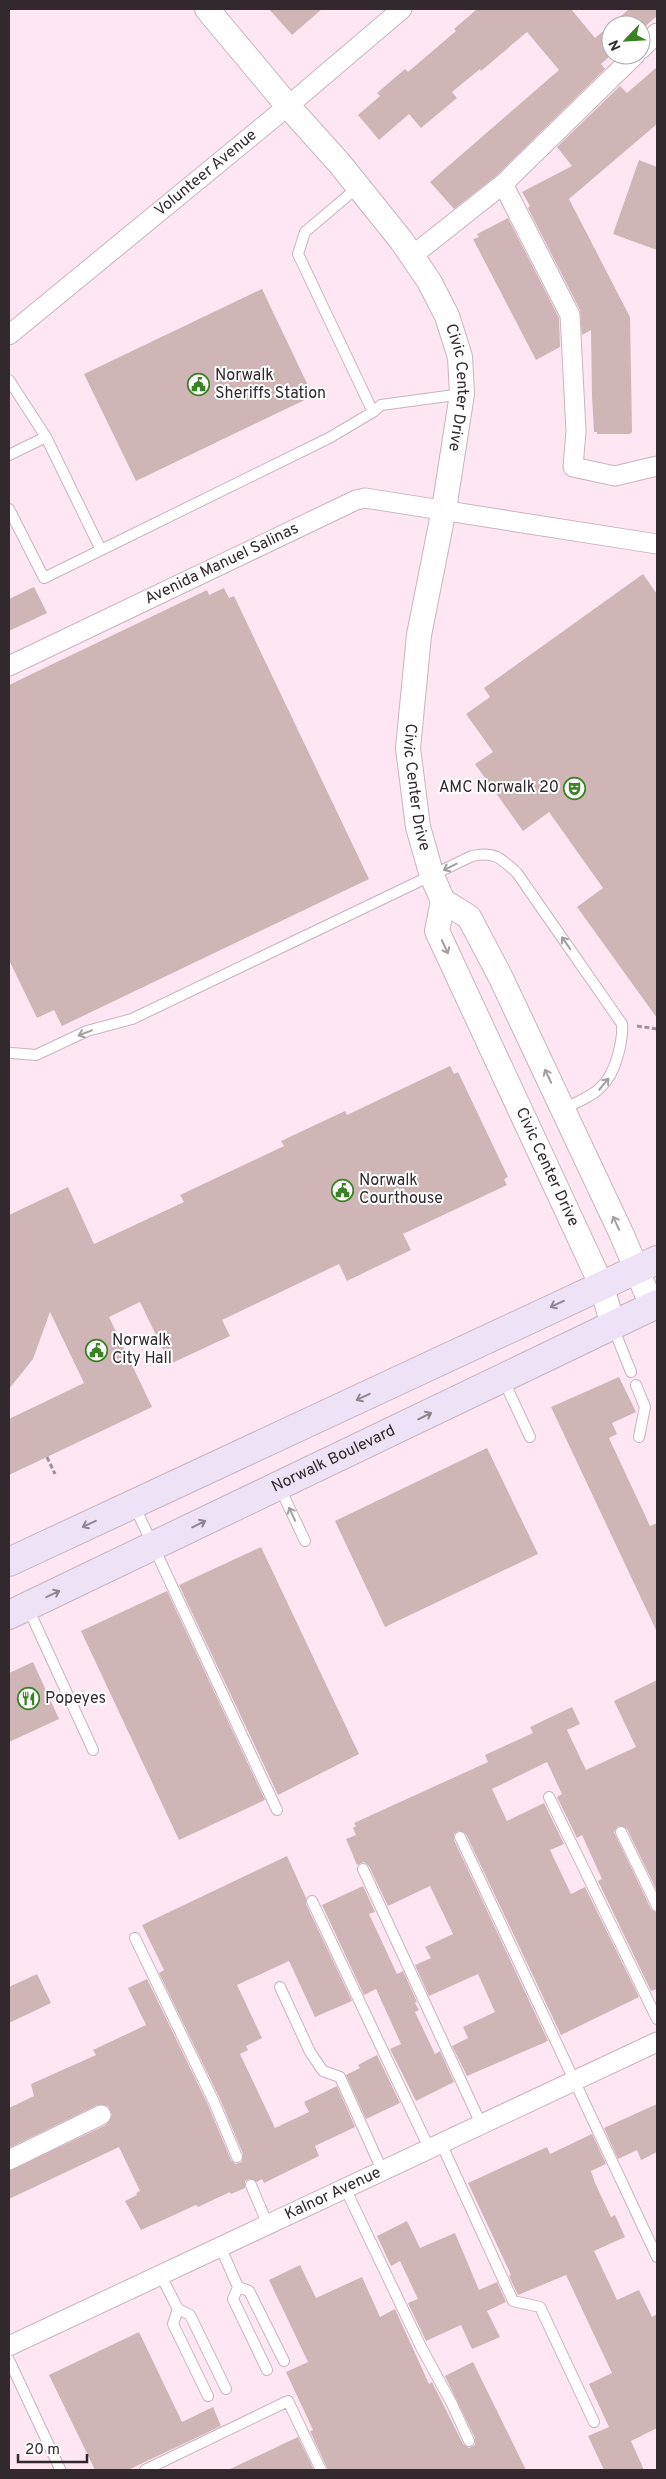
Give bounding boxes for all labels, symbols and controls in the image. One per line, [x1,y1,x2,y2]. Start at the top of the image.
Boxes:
north arrow [601,15,651,65]
text: N [606,37,625,53]
street label: Volunteer Avenue [151,125,261,221]
street label: Civic Center Drive [440,321,472,453]
place label: Norwalk Sheriffs Station [215,366,326,404]
public building icon: Norwalk Sheriffs Station [187,373,211,397]
street label: Avenida Manuel Salinas [142,519,302,609]
street label: Civic Center Drive [398,722,434,854]
theatre icon: AMC Norwalk 20 [563,776,587,800]
place label: AMC Norwalk 20 [439,778,559,798]
one-way arrow [443,863,458,872]
one-way arrow [561,937,571,951]
one-way arrow [441,939,450,954]
one-way arrow [78,1029,93,1038]
one-way arrow [542,1069,552,1084]
one-way arrow [598,1078,609,1091]
street label: Civic Center Drive [510,1104,583,1230]
place label: Norwalk Courthouse [359,1171,443,1209]
public building icon: Norwalk Courthouse [331,1178,355,1202]
one-way arrow [611,1216,621,1231]
one-way arrow [550,1300,565,1310]
place label: Norwalk City Hall [112,1331,172,1369]
public building icon: Norwalk City Hall [84,1338,108,1362]
one-way arrow [356,1393,371,1402]
one-way arrow [417,1411,432,1420]
street label: Norwalk Boulevard [268,1421,399,1497]
one-way arrow [287,1507,296,1522]
one-way arrow [192,1519,207,1529]
one-way arrow [82,1520,97,1529]
one-way arrow [45,1589,60,1598]
restaurant icon: Popeyes [17,1687,41,1711]
place label: Popeyes [45,1689,106,1709]
street label: Kalnor Avenue [282,2163,384,2225]
scale bar [18,2432,86,2464]
text: 20 m [25,2441,60,2460]

